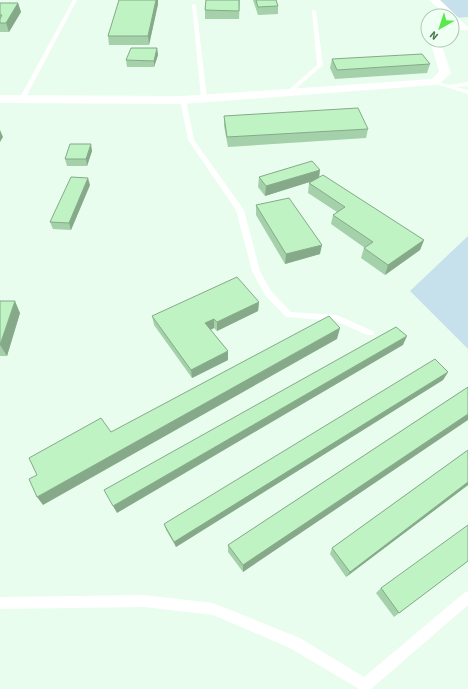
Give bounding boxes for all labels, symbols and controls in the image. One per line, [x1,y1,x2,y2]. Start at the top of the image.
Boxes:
north arrow [420,8,460,48]
text: N [426,27,442,44]

